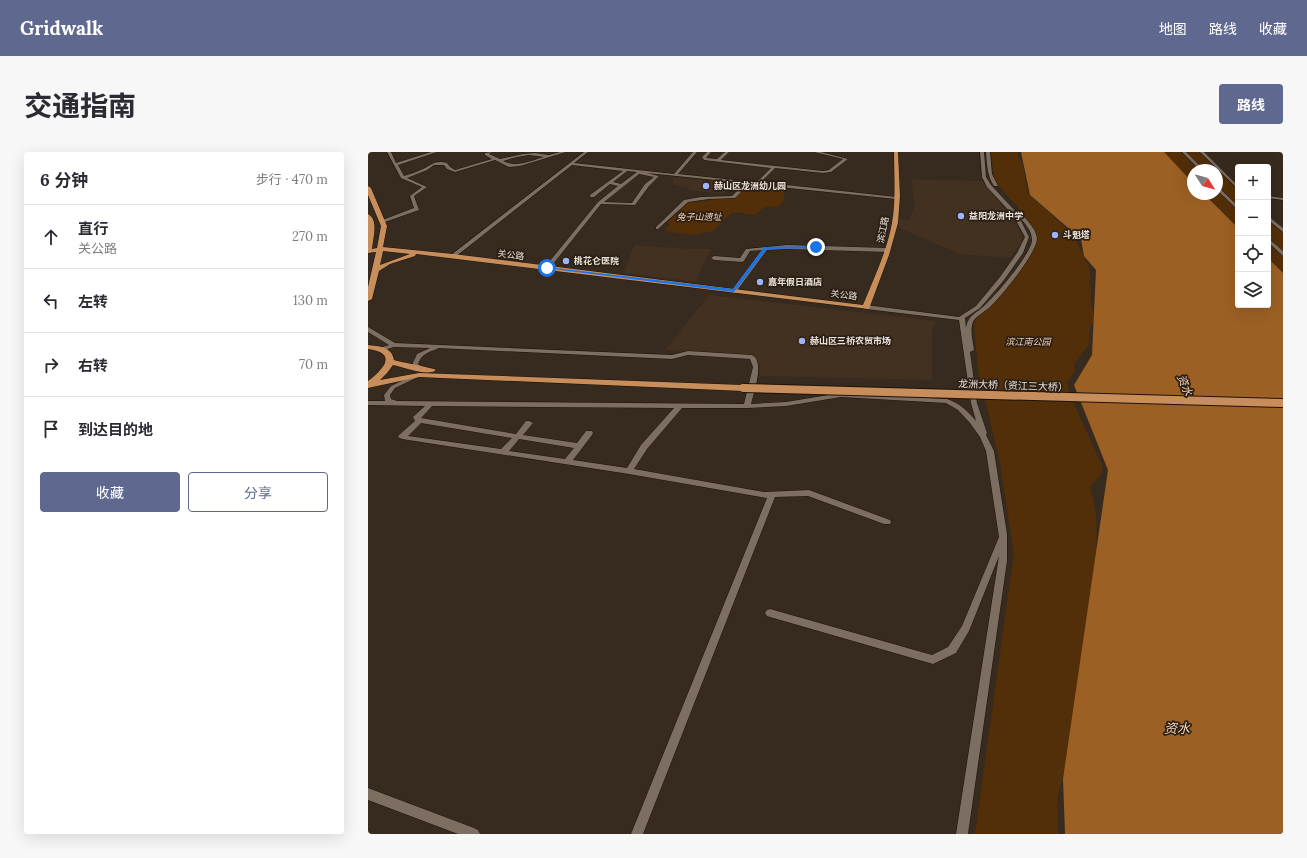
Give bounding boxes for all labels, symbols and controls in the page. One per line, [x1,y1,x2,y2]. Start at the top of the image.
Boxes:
text: Gridwalk [20,16,103,40]
text: 地图 [1159,20,1187,38]
text: 路线 [1209,20,1237,38]
text: 收藏 [1259,20,1287,38]
button: 路线 [1219,84,1283,124]
text: 交通指南 [24,88,136,124]
north arrow [1187,164,1223,200]
map controls [1235,164,1271,308]
button: + [1235,164,1271,200]
text: 6 分钟 [40,169,88,191]
text: 步行 · 470 m [256,171,328,188]
place label: 赫山区龙洲幼儿园 [714,180,786,191]
marker: 赫山区龙洲幼儿园 [701,181,711,191]
button: − [1235,200,1271,236]
place label: 益阳龙洲中学 [969,210,1023,221]
park label: 兔子山遗址 [676,211,722,222]
marker: 益阳龙洲中学 [956,211,966,221]
street label: 滨江路 [874,216,891,244]
text: 直行 [78,219,108,238]
icon: ahead [40,226,62,248]
text: 270 m [292,228,328,245]
place label: 斗魁塔 [1063,229,1090,240]
marker: 斗魁塔 [1050,230,1060,240]
button: locate [1235,236,1271,272]
route end [807,238,825,256]
text: 关公路 [78,240,117,257]
street label: 关公路 [497,247,525,262]
place label: 桃花仑医院 [573,255,619,266]
marker: 桃花仑医院 [561,256,571,266]
route start [538,259,556,277]
button: layers [1235,272,1271,308]
place label: 嘉年假日酒店 [768,276,822,287]
marker: 嘉年假日酒店 [755,277,765,287]
street label: 关公路 [830,287,858,302]
icon: left [40,290,62,312]
text: 左转 [78,292,108,311]
text: 130 m [293,292,328,309]
place label: 赫山区三桥农贸市场 [810,335,891,346]
marker: 赫山区三桥农贸市场 [797,336,807,346]
park label: 滨江南公园 [1005,336,1052,347]
icon: right [40,354,62,376]
text: 右转 [78,356,108,375]
text: 70 m [299,356,328,373]
water label: 资水 [1174,372,1196,399]
street label: 龙洲大桥（资江三大桥） [958,377,1068,394]
icon: arrive [40,418,62,440]
text: 到达目的地 [78,420,153,439]
button: 收藏 [40,472,180,512]
button: 分享 [188,472,328,512]
water label: 资水 [1164,720,1191,737]

